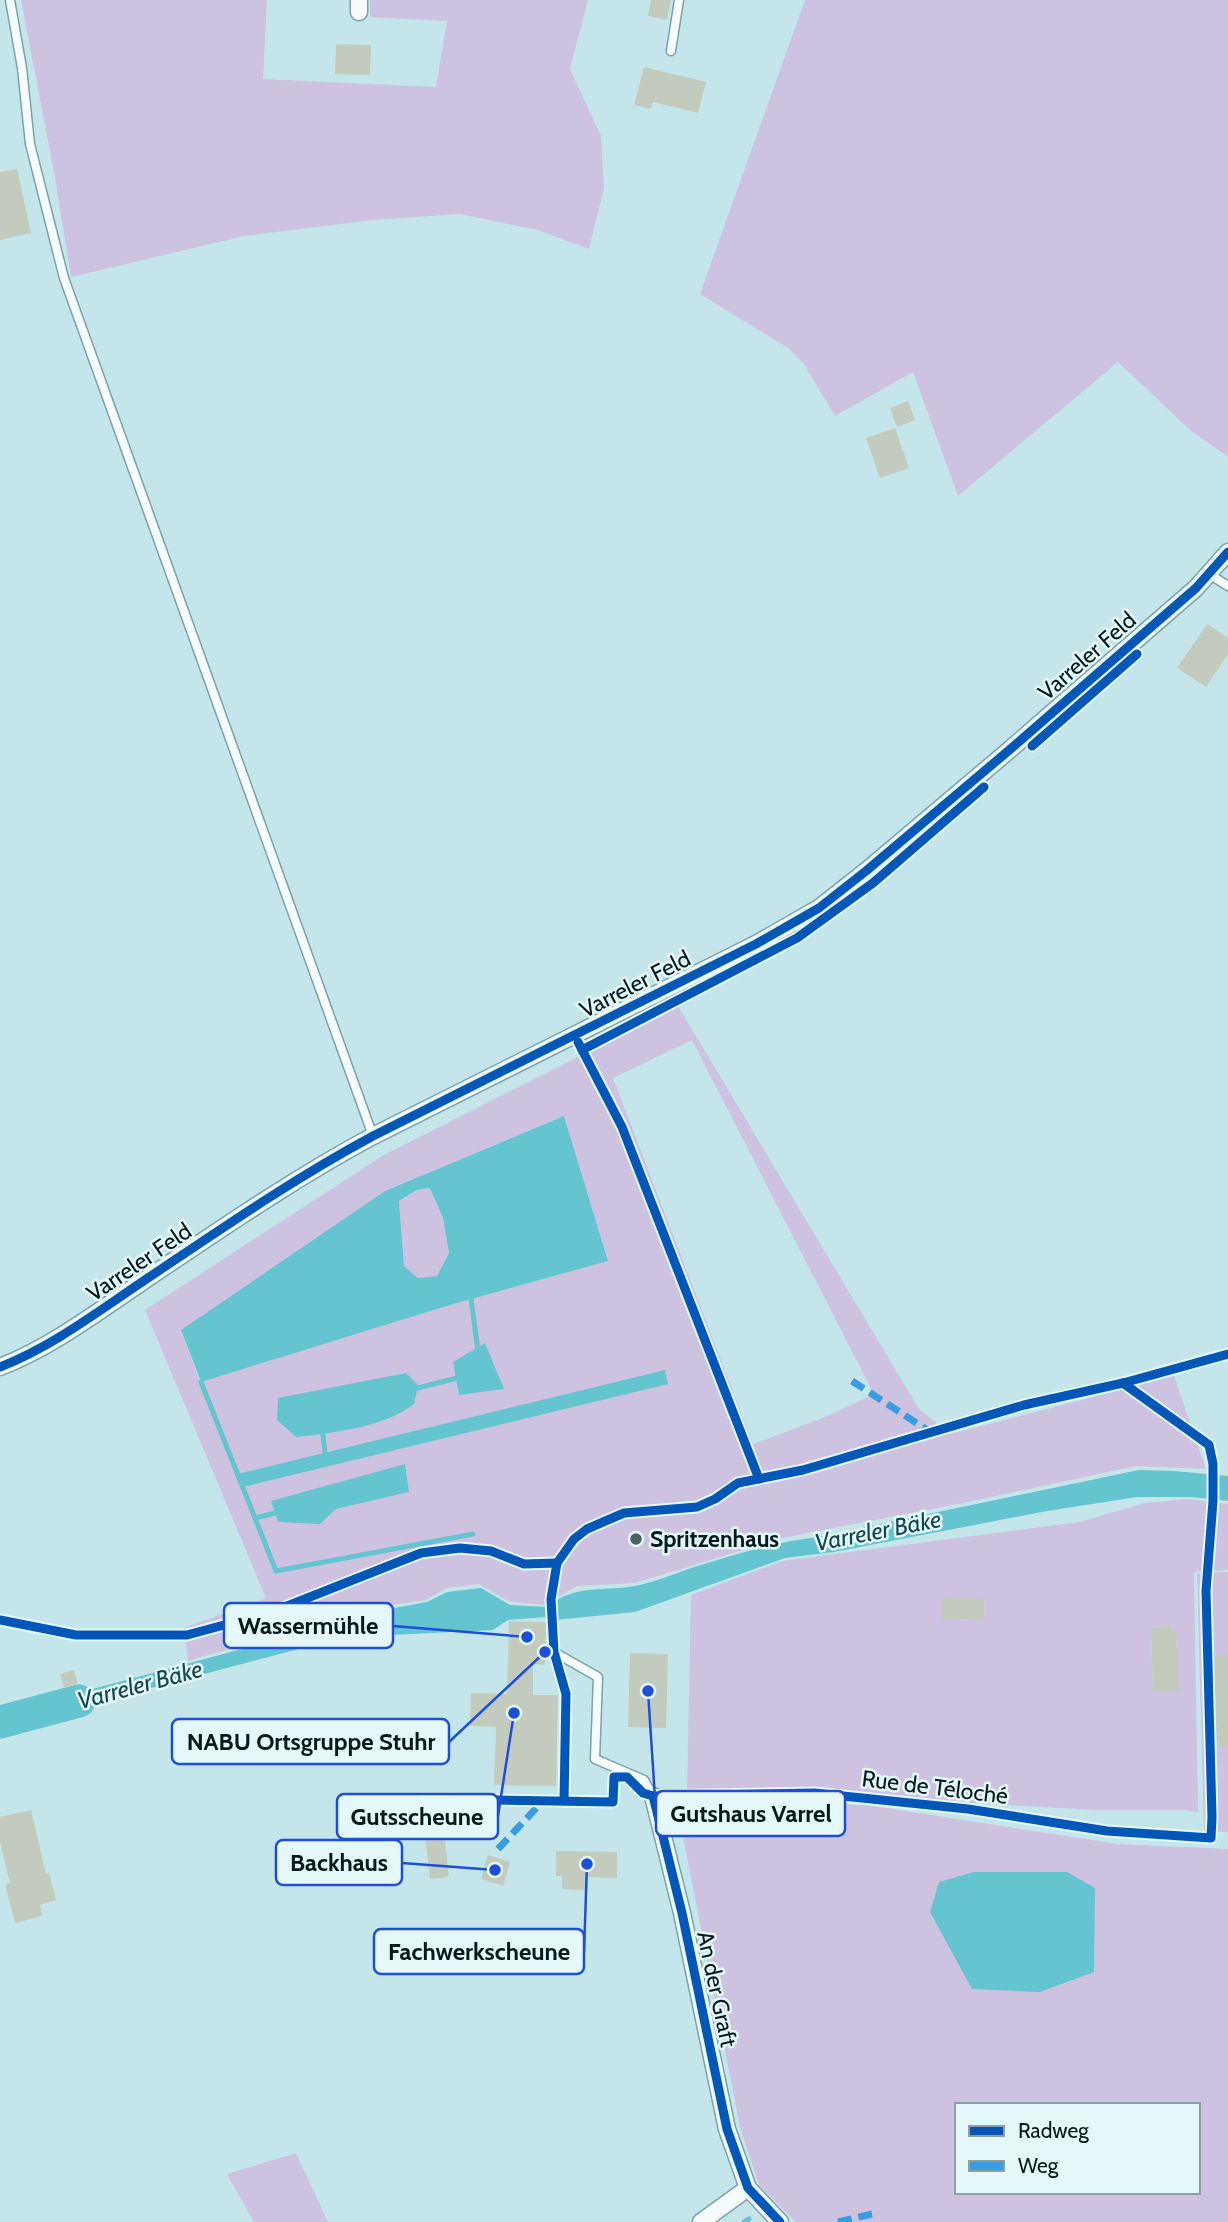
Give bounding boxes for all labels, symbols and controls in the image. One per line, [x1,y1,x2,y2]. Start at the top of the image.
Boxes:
street label: Varreler Feld [1032,606,1142,706]
street label: Varreler Feld [575,944,695,1024]
street label: Varreler Feld [81,1217,197,1307]
water label: Varreler Bäke [812,1504,943,1557]
place label: Spritzenhaus [650,1525,779,1553]
marker: Spritzenhaus [628,1531,644,1547]
callout: Wassermühle [224,1603,393,1648]
text: Wassermühle [238,1611,378,1640]
water label: Varreler Bäke [74,1654,205,1715]
callout: NABU Ortsgruppe Stuhr [172,1719,449,1764]
text: NABU Ortsgruppe Stuhr [187,1727,435,1756]
street label: Rue de Téloché [860,1764,1010,1810]
callout: Gutshaus Varrel [656,1791,845,1836]
callout: Gutsscheune [337,1794,498,1839]
text: Gutshaus Varrel [670,1799,832,1828]
text: Gutsscheune [351,1802,483,1831]
callout: Backhaus [276,1840,402,1885]
text: Backhaus [290,1848,388,1877]
street label: An der Graft [691,1928,743,2050]
callout: Fachwerkscheune [374,1929,584,1974]
text: Fachwerkscheune [388,1937,570,1966]
legend [955,2103,1200,2194]
text: Radweg [1018,2118,1089,2143]
text: Weg [1018,2153,1059,2178]

